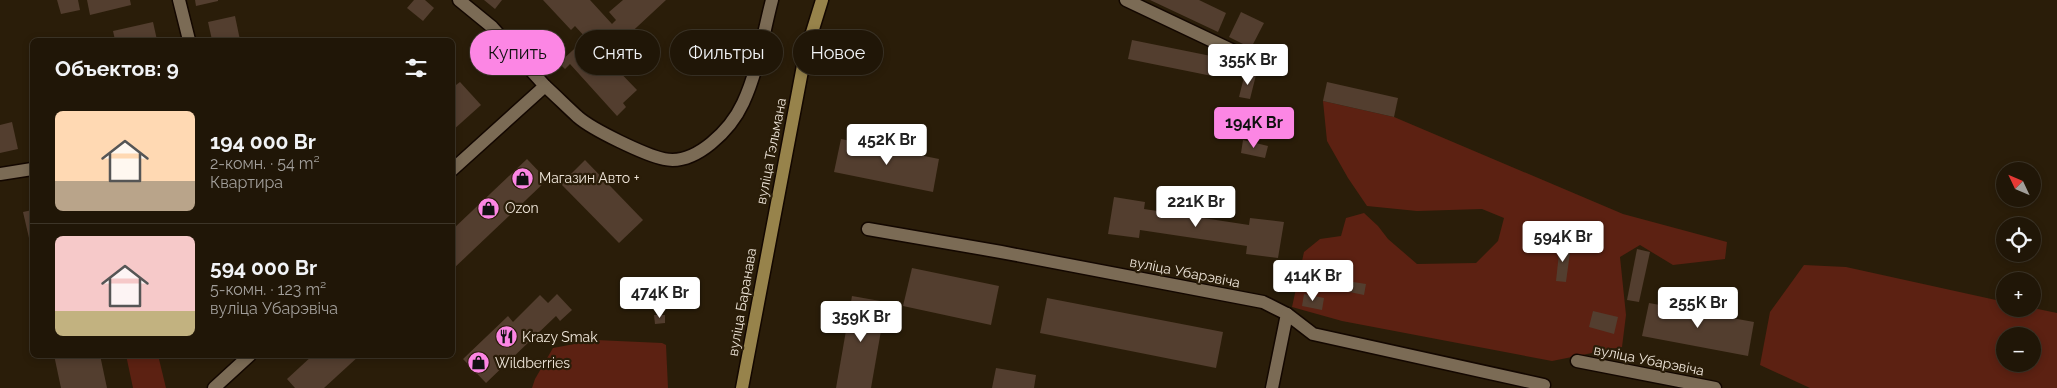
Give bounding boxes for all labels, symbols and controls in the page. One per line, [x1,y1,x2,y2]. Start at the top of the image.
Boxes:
chip: Купить [470,30,565,75]
chip: Снять [575,30,660,75]
chip: Фильтры [670,30,783,75]
chip: Новое [793,30,883,75]
pin: 355K Br [1202,44,1294,86]
text: 355K Br [1219,50,1277,69]
icon: filters [402,54,430,82]
text: Объектов: 9 [55,56,179,81]
street label: вуліца Тэльмана [753,96,789,206]
pin: 194K Br [1208,106,1300,149]
text: 194K Br [1225,113,1283,132]
pin: 452K Br [841,124,933,166]
text: 194 000 Br [210,129,316,154]
text: 452K Br [858,130,916,149]
icon: home [95,131,155,191]
text: 2-комн. · 54 m² [210,154,320,173]
north arrow [1996,162,2041,208]
map controls [1996,162,2041,372]
shop icon: Магазин Авто + [511,166,535,190]
place label: Магазин Авто + [539,170,640,186]
text: Квартира [210,173,283,192]
pin: 221K Br [1150,186,1242,228]
text: 221K Br [1167,192,1225,211]
shop icon: Ozon [477,196,501,220]
place label: Ozon [505,200,539,216]
button: locate [1996,217,2041,262]
pin: 594K Br [1517,220,1609,263]
text: 594K Br [1534,227,1592,246]
street label: вуліца Баранава [725,247,759,357]
street label: вуліца Убарэвіча [1129,253,1241,291]
text: 594 000 Br [210,255,317,280]
icon: home [95,256,155,316]
pin: 414K Br [1267,260,1359,302]
text: 414K Br [1284,266,1342,285]
button: + [1996,272,2041,317]
pin: 474K Br [614,276,706,319]
text: 5-комн. · 123 m² [210,280,326,299]
text: 474K Br [631,283,689,302]
pin: 255K Br [1652,286,1744,329]
text: 255K Br [1669,293,1727,312]
text: вуліца Убарэвіча [210,299,338,318]
pin: 359K Br [815,300,907,343]
text: 359K Br [832,307,890,326]
restaurant icon: Krazy Smak [494,325,518,349]
button: − [1996,327,2041,372]
place label: Krazy Smak [522,329,598,345]
street label: вуліца Убарэвіча [1593,341,1705,379]
shop icon: Wildberries [467,351,491,375]
place label: Wildberries [495,355,570,371]

